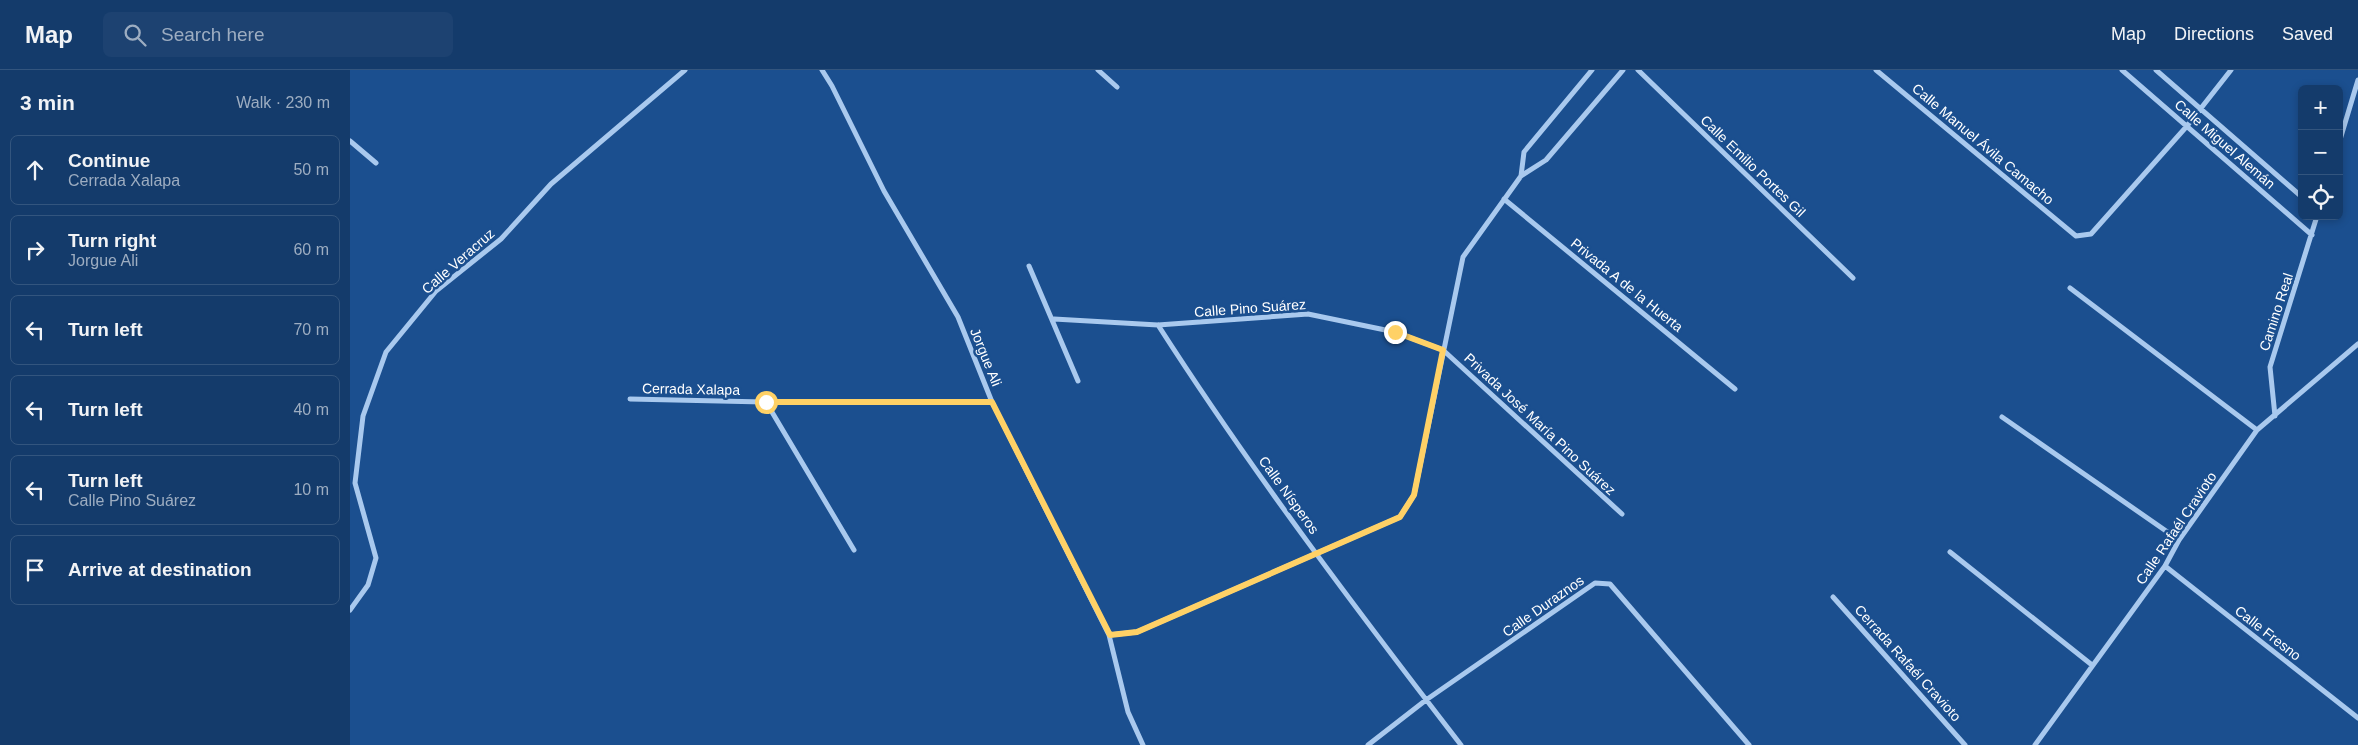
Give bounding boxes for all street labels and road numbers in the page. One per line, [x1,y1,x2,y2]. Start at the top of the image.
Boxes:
street label: Calle Manuel Ávila Camacho [1909,80,2057,208]
street label: Calle Miguel Alemán [2172,96,2278,192]
street label: Calle Emilio Portes Gil [1697,112,1809,220]
street label: Calle Veracruz [418,225,498,297]
street label: Privada A de la Huerta [1568,235,1686,335]
street label: Camino Real [2256,271,2296,353]
street label: Calle Pino Suárez [1194,296,1306,320]
street label: Jorgue Ali [967,325,1005,389]
street label: Privada José María Pino Suárez [1461,350,1619,498]
street label: Cerrada Xalapa [642,380,740,398]
street label: Calle Nísperos [1256,453,1322,537]
street label: Calle Rafaél Cravioto [2132,469,2220,587]
street label: Calle Duraznos [1499,572,1587,640]
street label: Cerrada Rafaél Cravioto [1852,602,1965,725]
street label: Calle Fresno [2232,602,2304,664]

